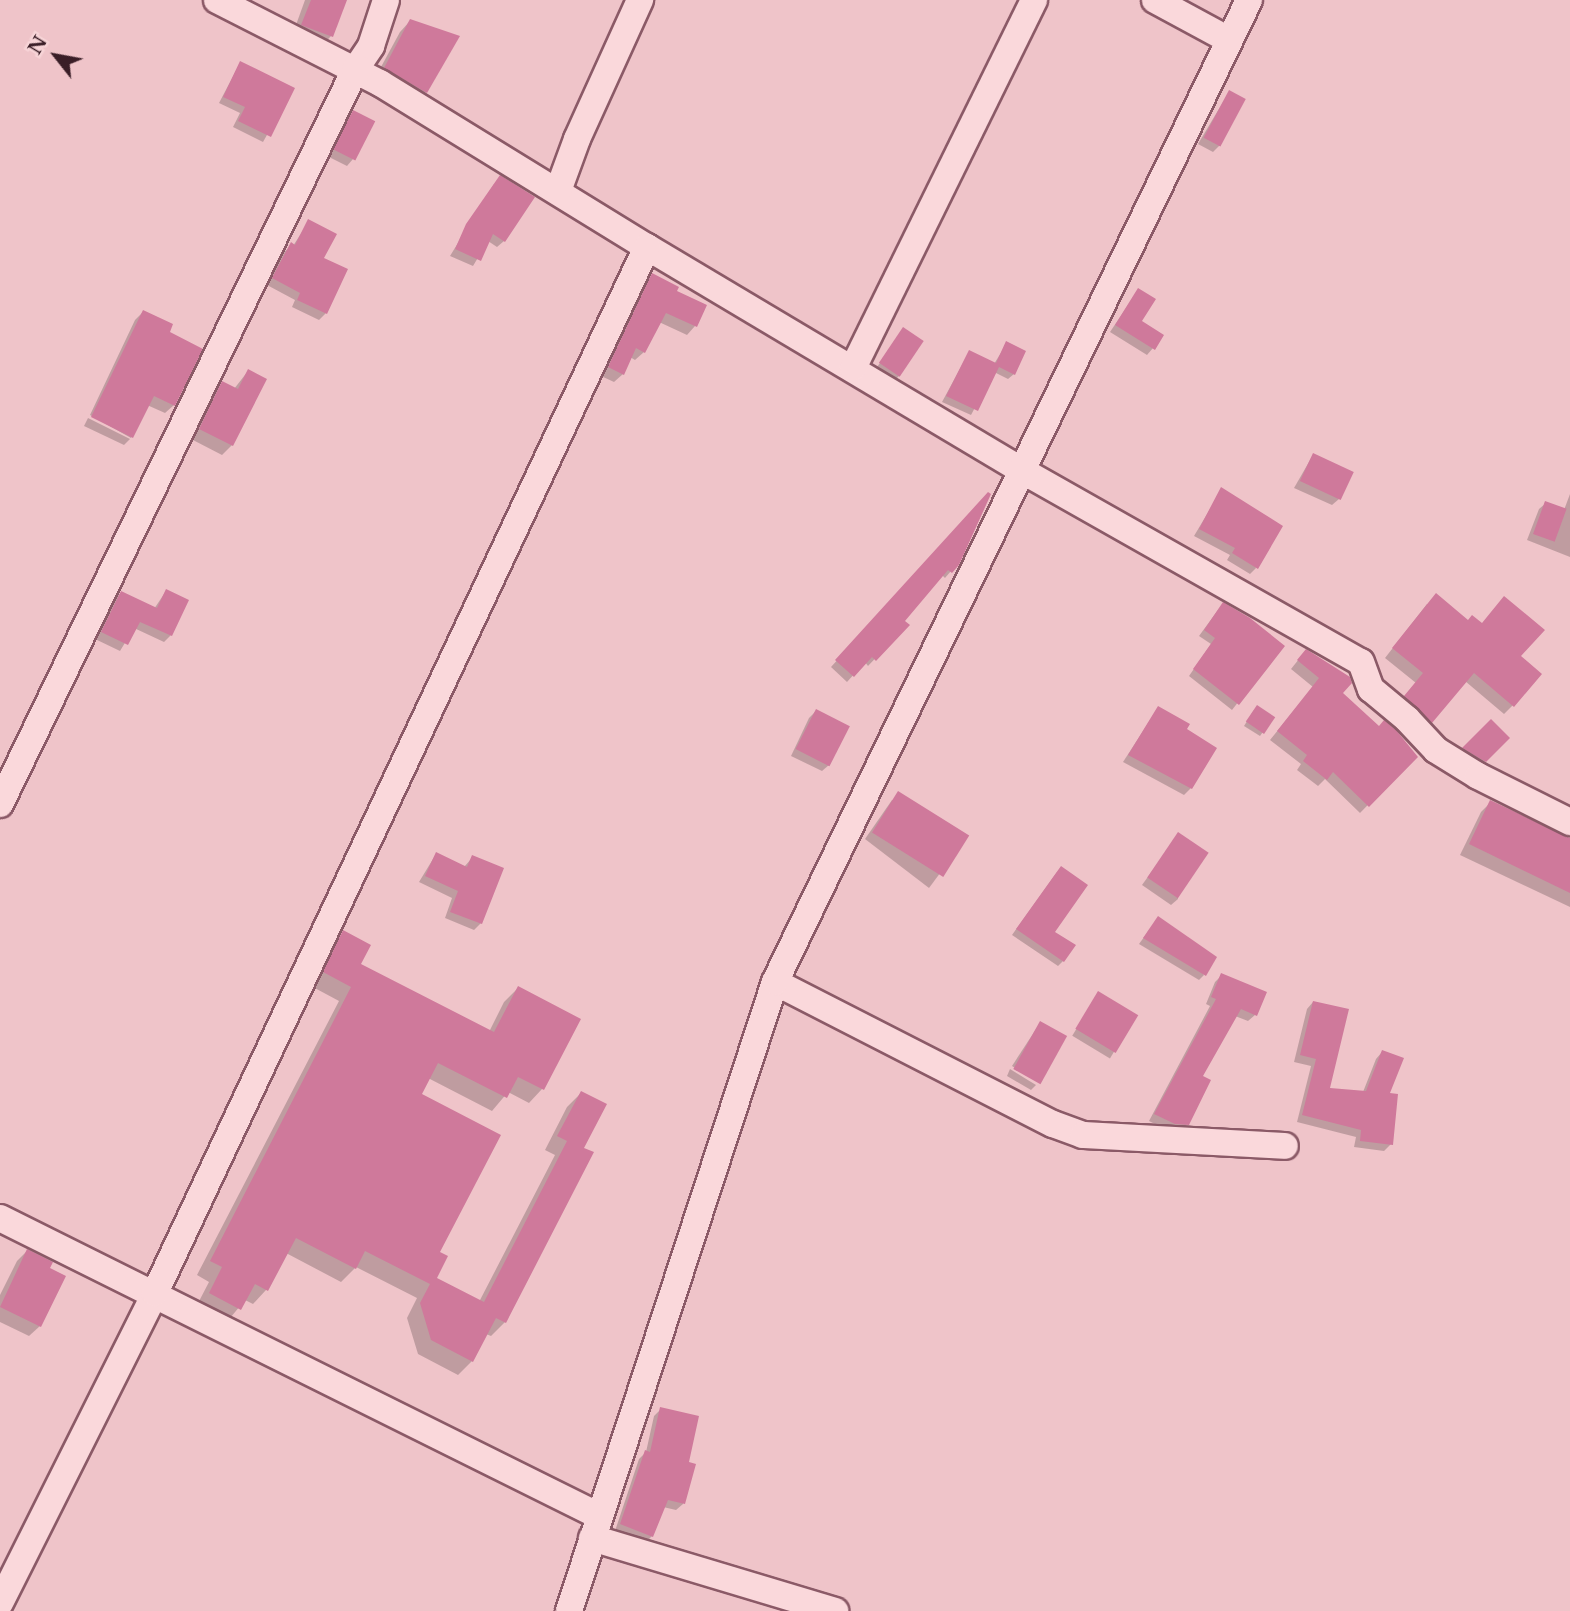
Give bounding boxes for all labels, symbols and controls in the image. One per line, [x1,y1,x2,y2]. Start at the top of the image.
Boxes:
north arrow [21,21,91,91]
text: N [23,31,52,59]

